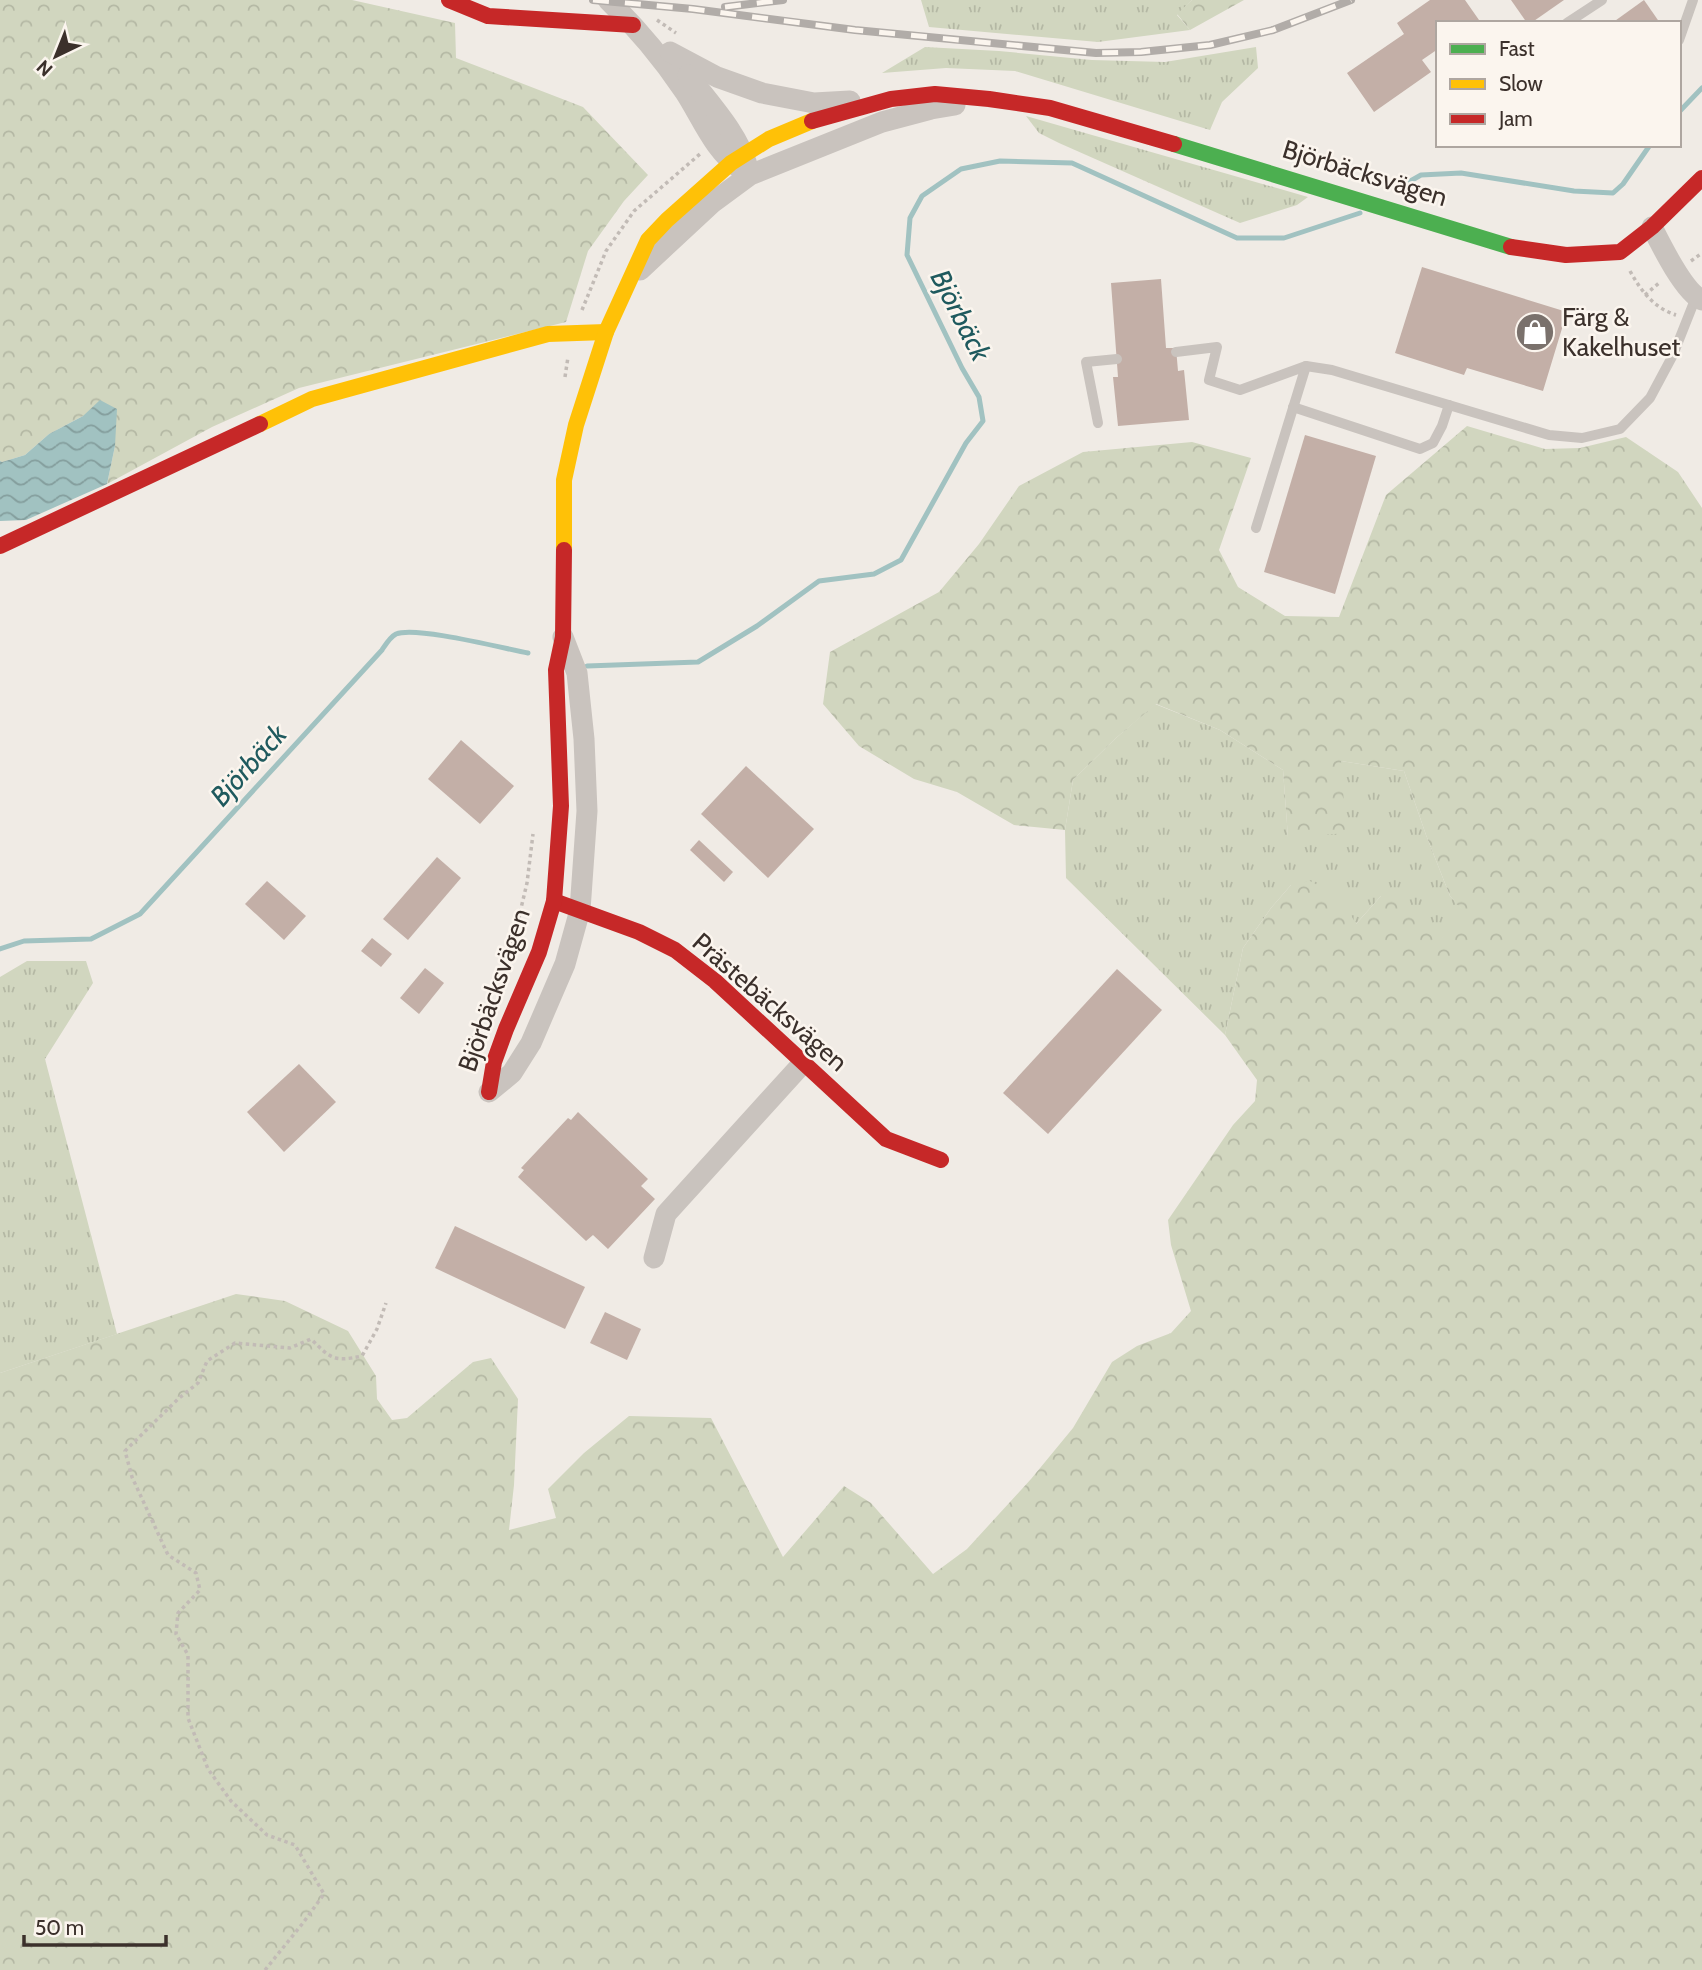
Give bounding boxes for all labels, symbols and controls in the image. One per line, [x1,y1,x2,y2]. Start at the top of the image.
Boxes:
north arrow [21,21,91,91]
legend [1436,21,1681,147]
text: Fast [1499,36,1535,61]
text: N [32,55,58,81]
text: Slow [1499,71,1543,96]
text: Jam [1498,106,1533,131]
street label: Björbäcksvägen [1279,133,1451,213]
water label: Björbäck [924,264,999,367]
place label: Färg & Kakelhuset [1562,301,1681,363]
shop icon: Färg & Kakelhuset [1514,311,1556,353]
water label: Björbäck [203,717,294,813]
street label: Björbäcksvägen [451,904,537,1076]
street label: Prästebäcksvägen [686,926,854,1078]
scale bar [24,1904,166,1948]
text: 50 m [35,1915,84,1940]

